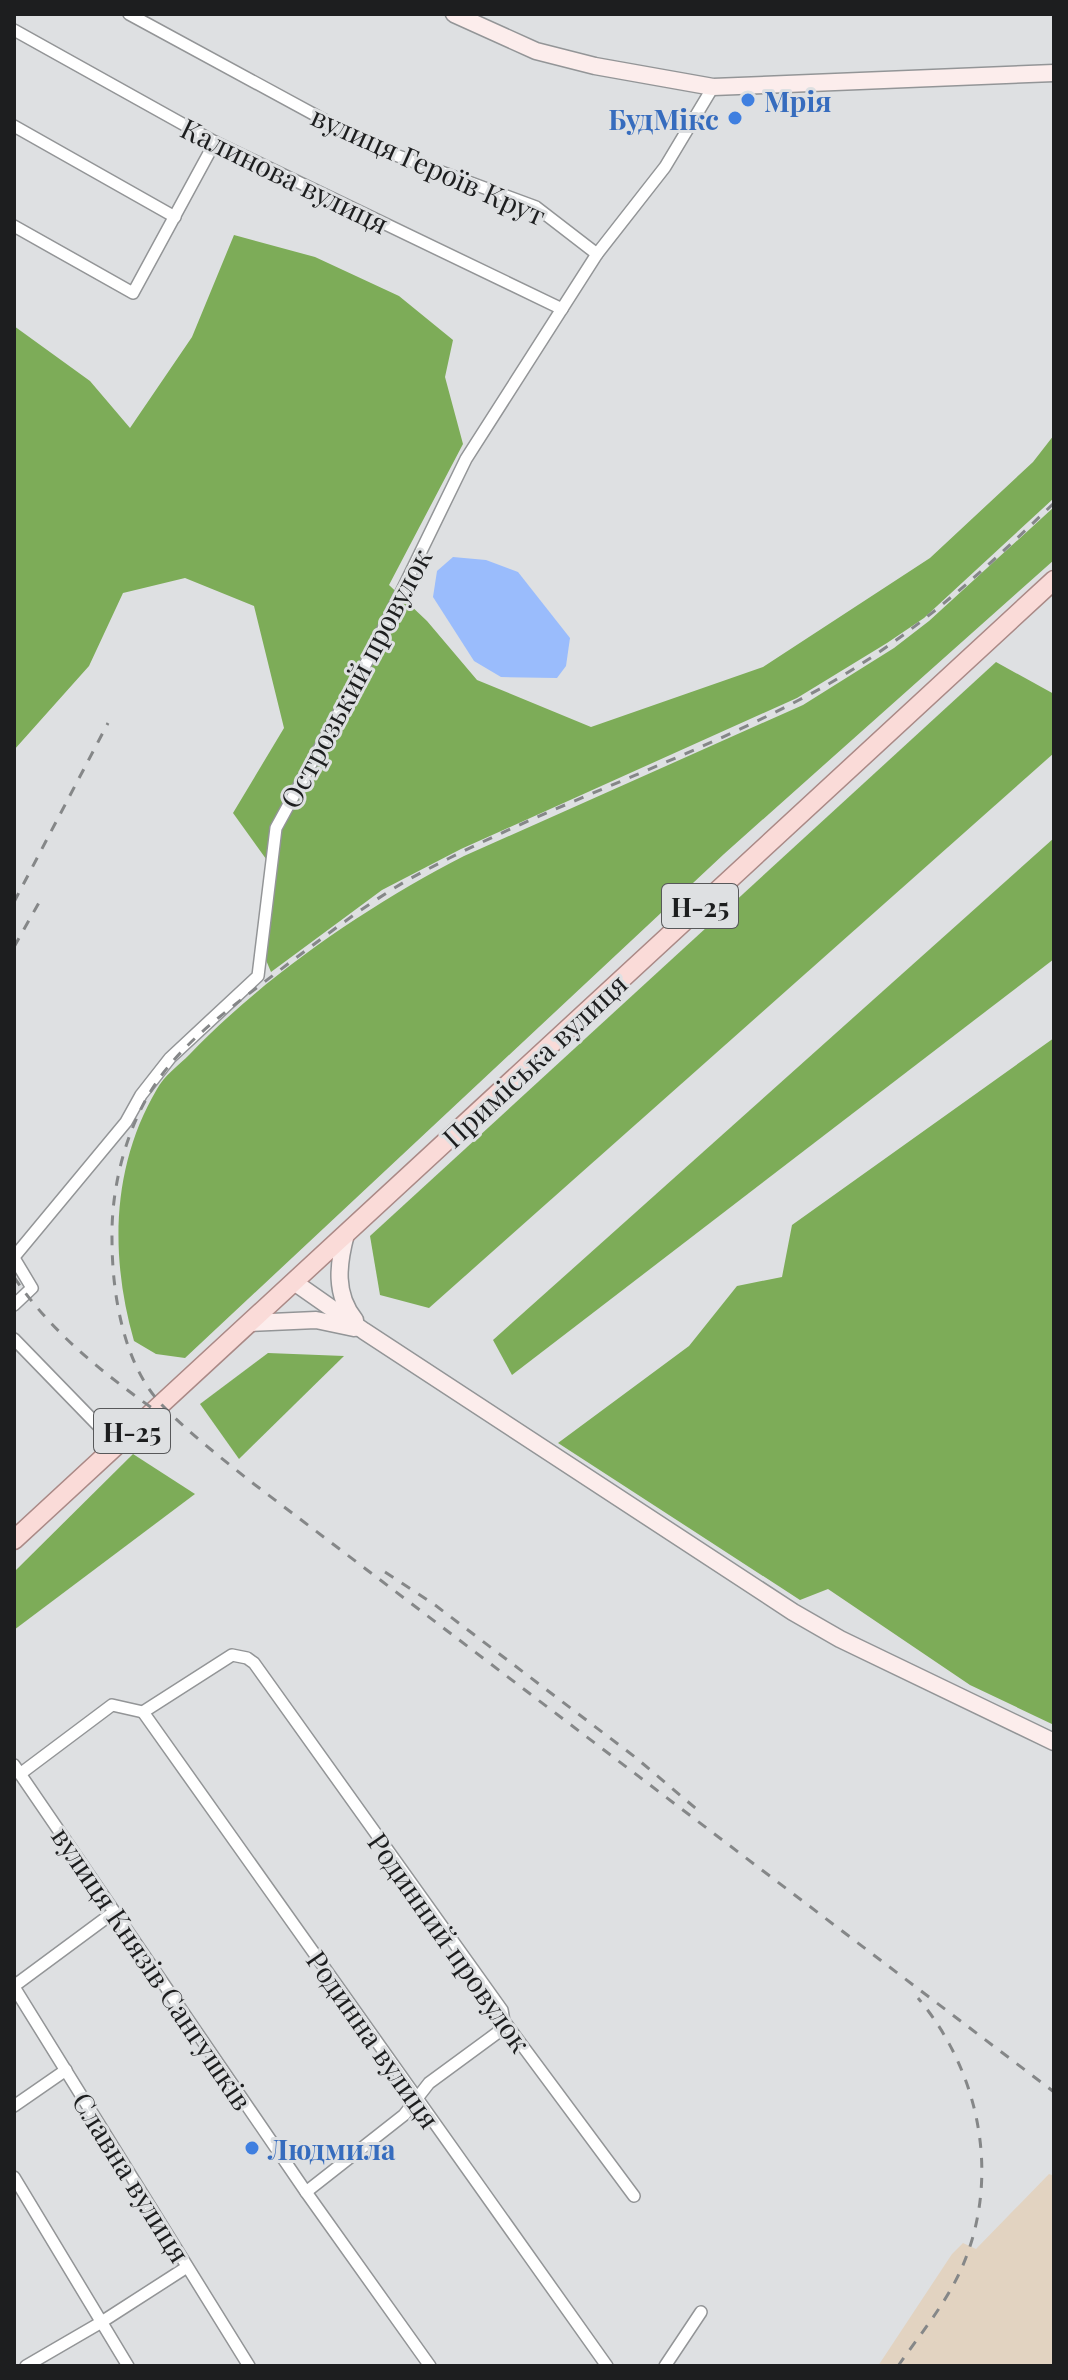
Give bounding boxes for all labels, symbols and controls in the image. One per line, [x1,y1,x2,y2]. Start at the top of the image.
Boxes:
place label: Мрія [764,82,832,119]
marker: Мрія [739,91,757,109]
street label: вулиця Героїв Крут [306,97,552,233]
place label: БудМікс [608,100,719,137]
street label: Калинова вулиця [175,109,395,241]
marker: БудМікс [726,109,744,127]
street label: Острозький провулок [271,542,439,814]
road number: Н-25 [662,884,738,928]
street label: Приміська вулиця [434,965,634,1155]
road number: Н-25 [94,1409,170,1453]
street label: вулиця Князів Сангушків [44,1819,262,2117]
street label: Родинний провулок [360,1825,540,2059]
street label: Родинна вулиця [299,1943,449,2135]
street label: Славна вулиця [65,2085,199,2269]
place label: Людмила [267,2130,396,2167]
marker: Людмила [243,2139,261,2157]

